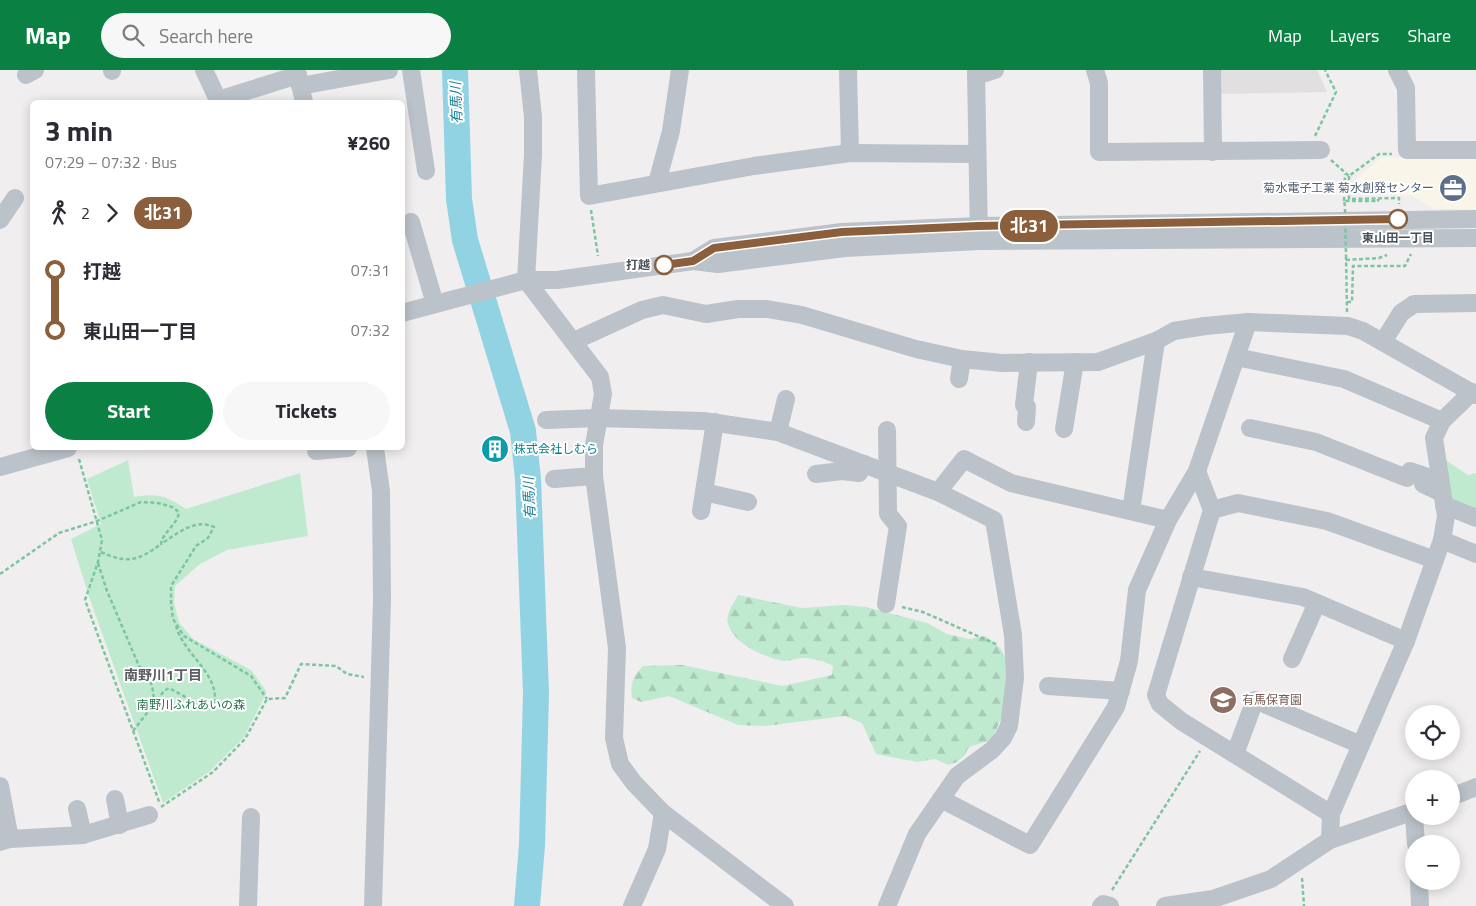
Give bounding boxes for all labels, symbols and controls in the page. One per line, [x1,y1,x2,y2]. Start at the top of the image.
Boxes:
search box [101,13,451,58]
text: Map [25,17,71,53]
icon: search [119,21,147,49]
text: Search here [159,21,253,50]
text: Map [1268,22,1302,49]
text: Layers [1330,22,1379,49]
text: Share [1407,22,1451,49]
water label: 有馬川 [444,80,467,124]
text: 3 min [45,109,113,152]
text: ¥260 [347,128,390,157]
text: 07:29 – 07:32 · Bus [45,150,177,174]
office icon: 菊水電子工業 菊水創発センター [1438,173,1468,203]
place label: 菊水電子工業 菊水創発センター [1263,178,1434,197]
icon: walk [45,199,73,227]
icon: forward [98,199,126,227]
text: 北31 [144,199,182,226]
text: 2 [81,201,90,225]
marker: 東山田一丁目 [1388,209,1408,229]
line badge: 北31 [1000,210,1058,242]
text: 北31 [1010,212,1048,239]
place label: 東山田一丁目 [1362,228,1434,247]
place label: 打越 [626,255,650,274]
marker: 打越 [654,255,674,275]
text: 打越 [83,256,121,285]
text: 07:31 [351,258,390,282]
text: 東山田一丁目 [83,316,197,345]
text: 07:32 [351,318,390,342]
button: Start [45,382,213,440]
button: Tickets [223,382,390,440]
building icon: 株式会社しむら [480,434,510,464]
place label: 株式会社しむら [514,439,598,458]
water label: 有馬川 [517,475,540,520]
district label: 南野川1丁目 [124,664,202,685]
school or university icon: 有馬保育園 [1208,685,1238,715]
place label: 有馬保育園 [1242,690,1302,709]
park label: 南野川ふれあいの森 [137,695,245,714]
map controls [1405,705,1460,890]
button: locate [1405,705,1460,760]
button: + [1405,770,1460,825]
button: − [1405,835,1460,890]

